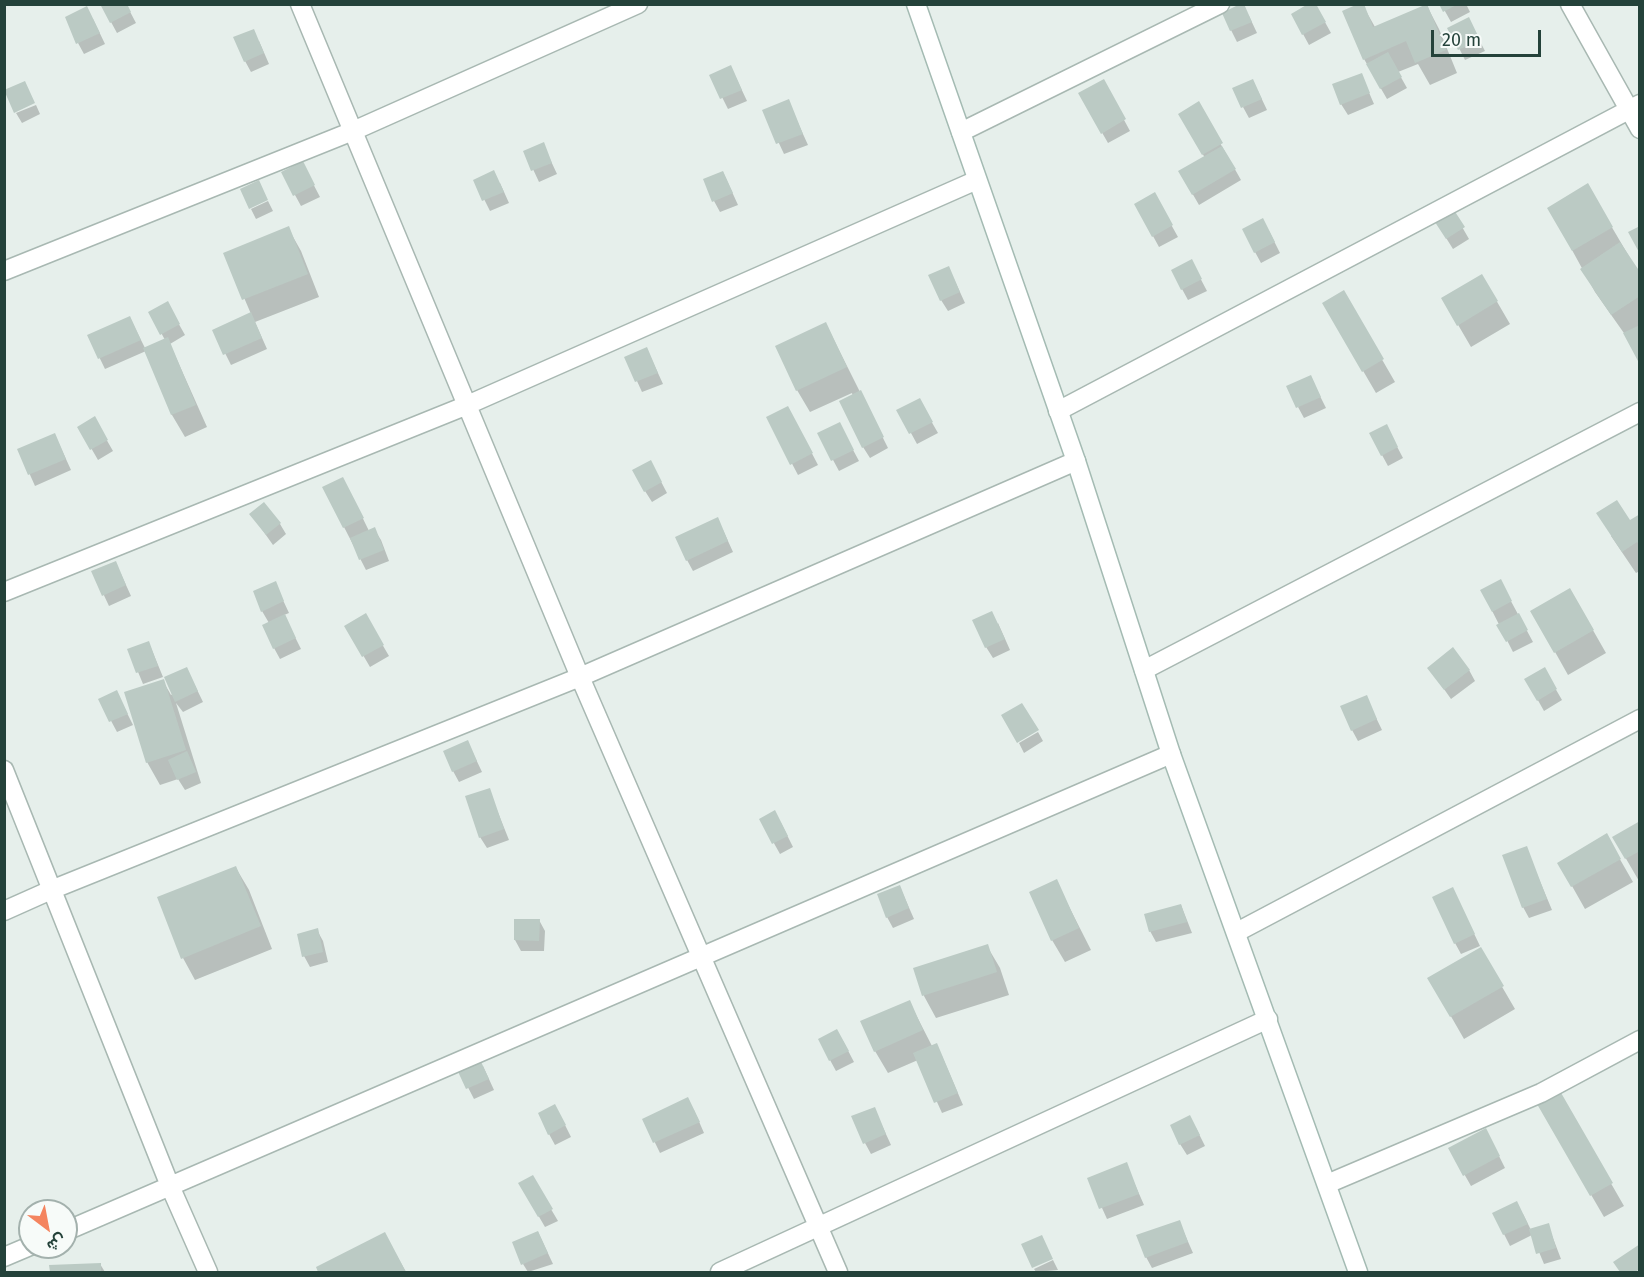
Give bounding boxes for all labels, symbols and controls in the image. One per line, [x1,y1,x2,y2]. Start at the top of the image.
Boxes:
scale bar [1434,18,1544,56]
text: 20 m [1442,29,1481,51]
north arrow [18,1199,78,1259]
text: ش [44,1230,70,1256]

